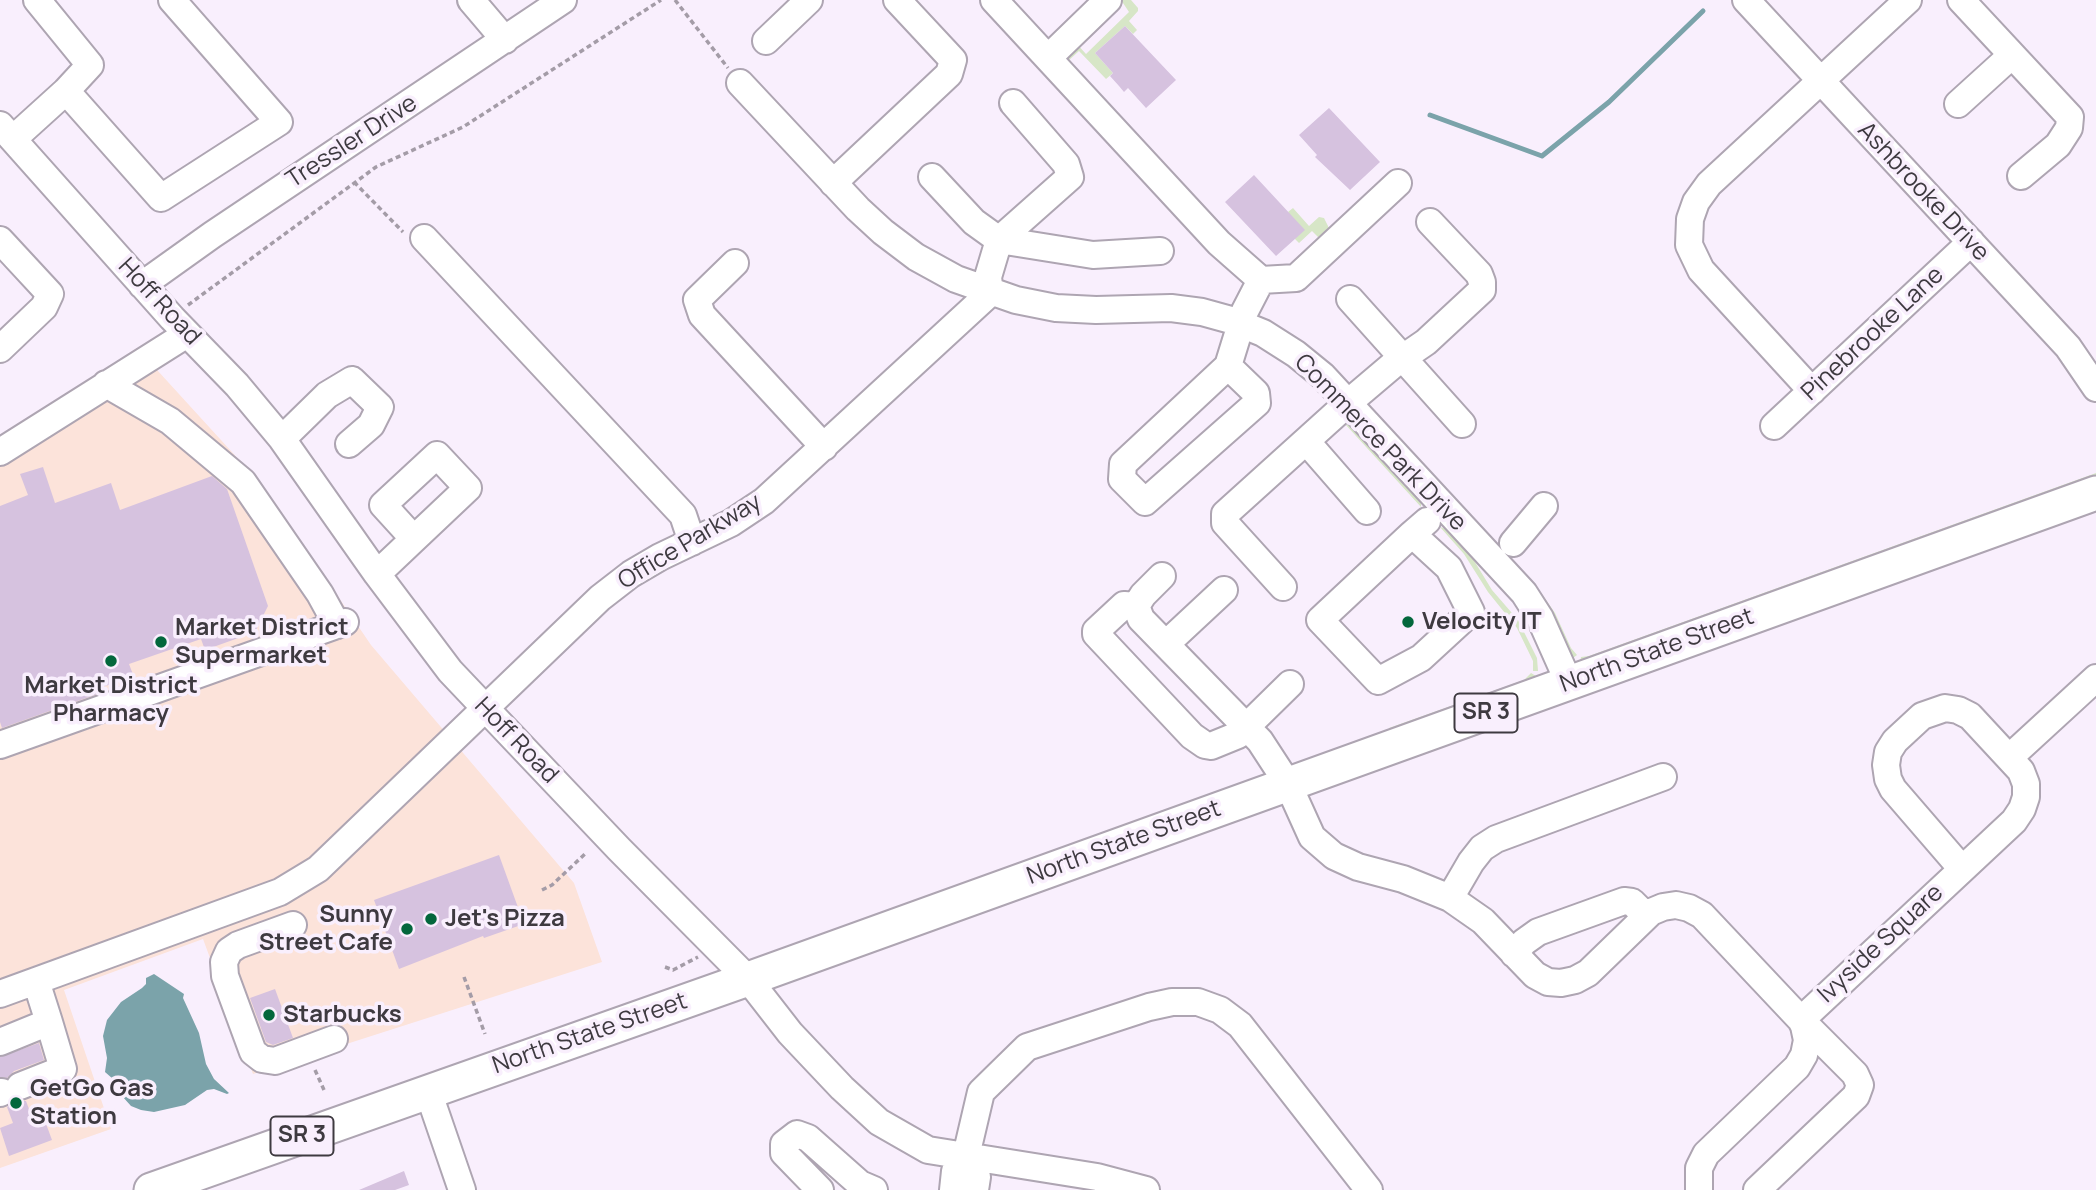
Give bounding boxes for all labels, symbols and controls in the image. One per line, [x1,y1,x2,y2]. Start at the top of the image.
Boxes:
street label: Tressler Drive [281,89,423,195]
street label: Ashbrooke Drive [1851,116,1995,268]
street label: Hoff Road [112,253,206,351]
street label: Pinebrooke Lane [1796,261,1950,407]
street label: Commerce Park Drive [1288,349,1472,537]
street label: Office Parkway [613,488,767,596]
street label: North State Street [1556,603,1758,699]
place label: Velocity IT [1422,608,1542,636]
place label: Market District Supermarket [175,614,349,670]
marker: Velocity IT [1400,614,1416,630]
marker: Market District Supermarket [153,634,169,650]
marker: Market District Pharmacy [103,653,119,669]
place label: Market District Pharmacy [24,672,198,728]
street label: Hoff Road [468,692,564,790]
road number: SR 3 [1454,694,1518,733]
street label: North State Street [1023,795,1225,891]
street label: Ivyside Square [1812,879,1950,1009]
place label: Sunny Street Cafe [259,901,393,957]
place label: Jet's Pizza [445,905,565,933]
marker: Jet's Pizza [423,911,439,927]
marker: Sunny Street Cafe [399,921,415,937]
street label: North State Street [489,987,691,1081]
place label: Starbucks [283,1001,402,1029]
marker: Starbucks [261,1007,277,1023]
place label: GetGo Gas Station [30,1075,154,1131]
marker: GetGo Gas Station [8,1095,24,1111]
road number: SR 3 [270,1116,334,1156]

